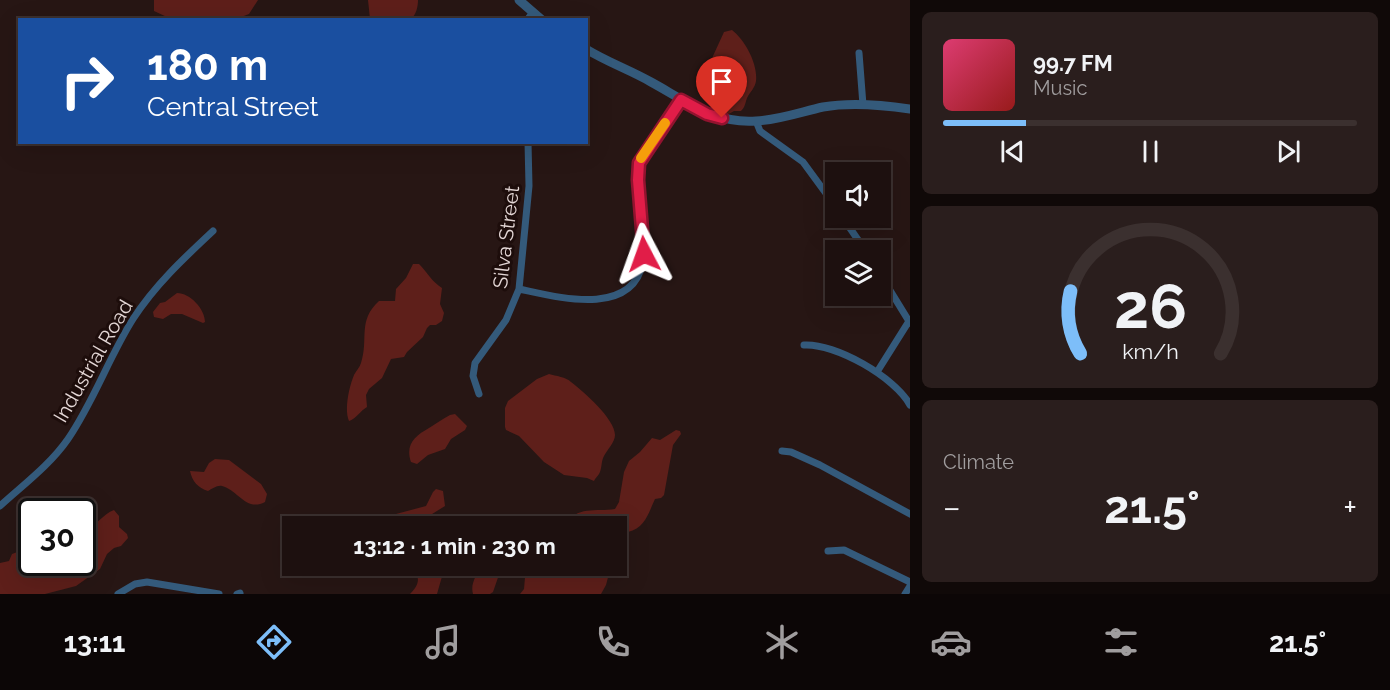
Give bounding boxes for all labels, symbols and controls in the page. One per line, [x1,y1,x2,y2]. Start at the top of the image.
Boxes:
text: 180 m [147,41,268,90]
icon: right [48,42,126,120]
text: 99.7 FM [1033,50,1113,76]
pin [696,56,747,118]
icon: arrive [705,65,738,98]
text: Music [1033,76,1087,100]
text: Central Street [147,91,318,122]
icon: previous [996,135,1029,168]
icon: pause [1134,135,1167,168]
icon: next [1272,135,1305,168]
map controls [825,162,891,306]
button: sound [825,162,891,228]
street label: Silva Street [488,184,524,290]
position arrow [612,222,676,286]
button: layers [825,240,891,306]
text: 26 [1113,269,1187,343]
street label: Industrial Road [48,295,138,427]
text: km/h [1122,339,1178,364]
text: Climate [943,450,1014,474]
text: 21.5° [1104,481,1200,534]
text: − [943,488,961,527]
text: + [1343,488,1357,527]
speed limit sign: 30 [18,498,96,576]
text: 13:12 · 1 min · 230 m [353,533,556,559]
icon: directions [253,621,295,663]
icon: music [422,621,464,663]
icon: phone [592,621,634,663]
icon: climate [761,621,803,663]
icon: car [930,621,972,663]
icon: filters [1100,621,1142,663]
text: 13:11 [64,627,125,658]
text: 21.5° [1269,627,1326,658]

